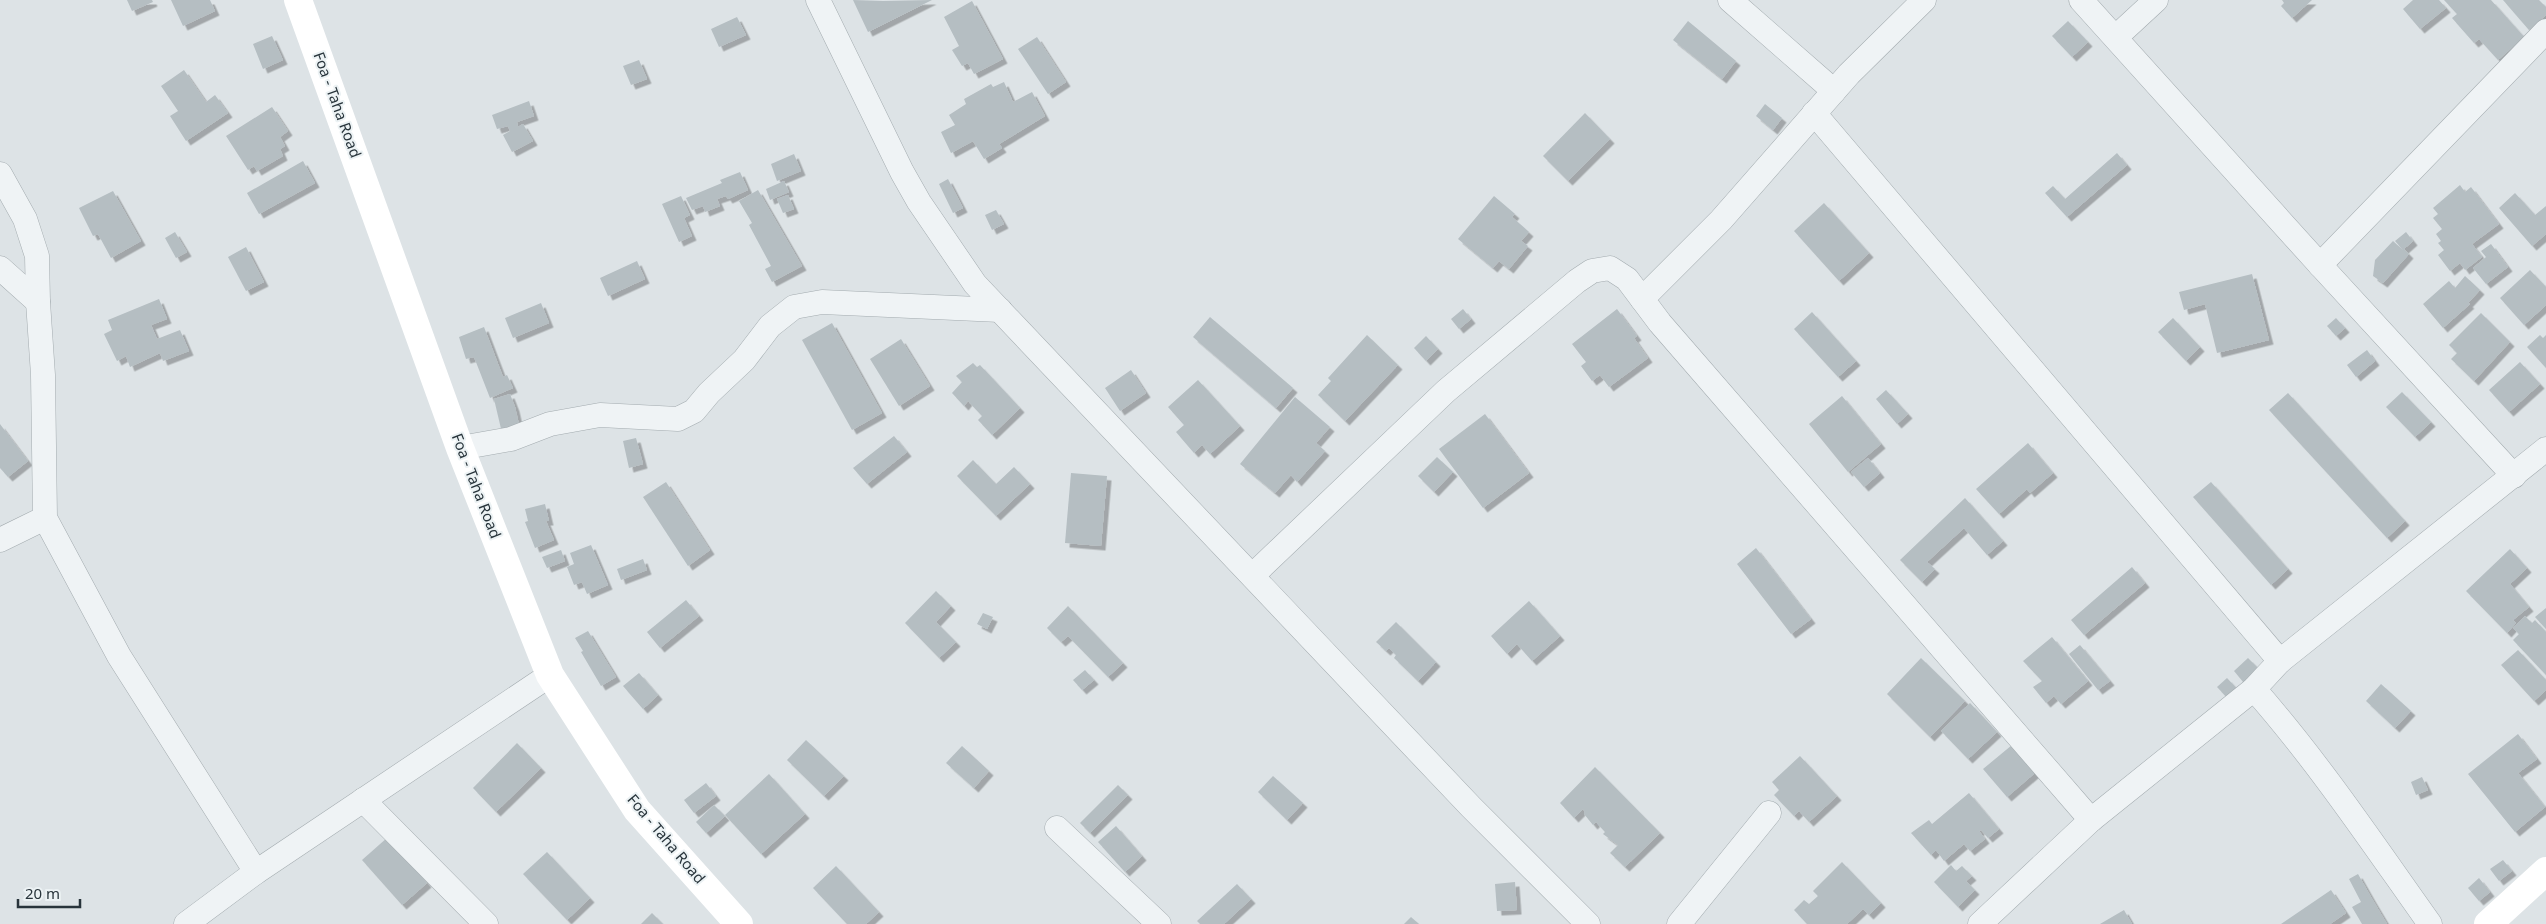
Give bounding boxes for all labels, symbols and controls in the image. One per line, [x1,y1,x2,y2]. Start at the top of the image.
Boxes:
street label: Foa - Taha Road [310,49,366,160]
street label: Foa - Taha Road [448,430,506,541]
street label: Foa - Taha Road [623,789,710,887]
scale bar [18,876,80,908]
text: 20 m [25,883,60,903]

